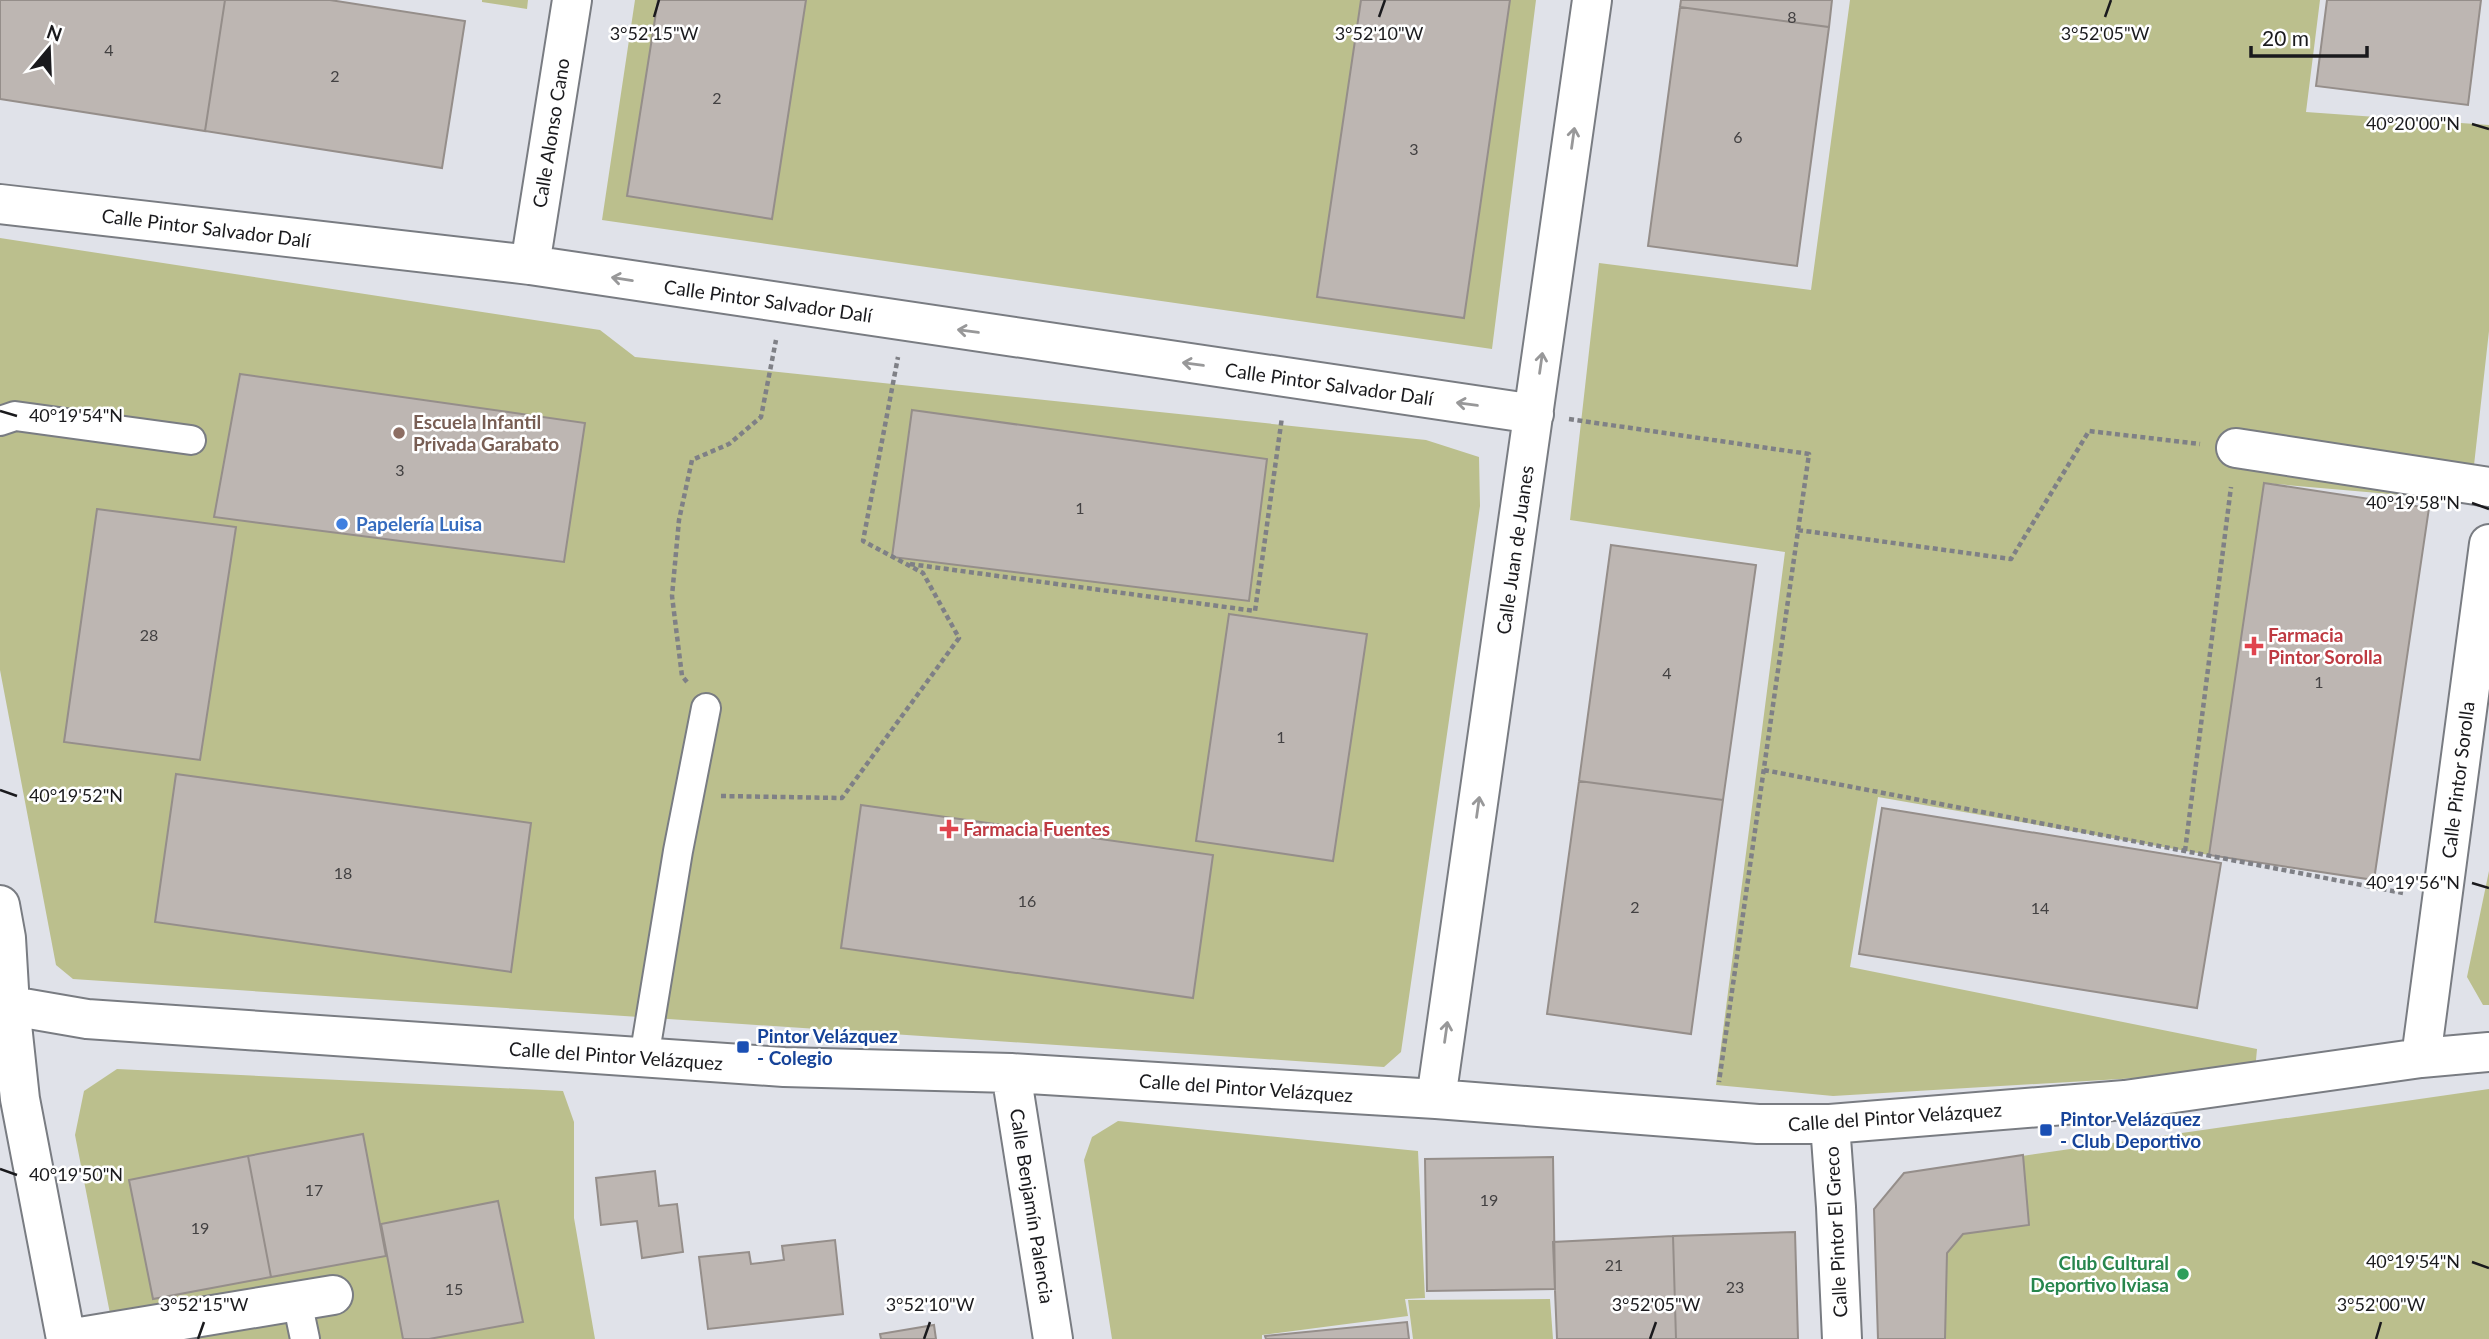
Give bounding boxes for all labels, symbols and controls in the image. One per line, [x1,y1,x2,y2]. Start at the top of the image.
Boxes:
house number: 8 [1787,7,1797,26]
north arrow [14,14,84,84]
scale bar [2251,14,2366,58]
text: N [44,19,65,46]
text: 3°52'15"W [610,22,699,44]
text: 3°52'10"W [1335,22,1424,44]
text: 3°52'05"W [2061,22,2150,44]
text: 20 m [2262,25,2309,50]
house number: 4 [104,40,114,59]
street label: Calle Alonso Cano [527,56,574,209]
house number: 2 [330,66,340,85]
house number: 2 [712,88,722,107]
text: 40°20'00"N [2366,112,2460,134]
one-way arrow [1566,127,1579,150]
house number: 6 [1733,127,1743,146]
house number: 3 [1409,139,1419,158]
street label: Calle Pintor Salvador Dalí [100,203,313,252]
one-way arrow [611,272,634,285]
street label: Calle Pintor Salvador Dalí [663,275,875,327]
one-way arrow [957,324,980,337]
one-way arrow [1535,352,1548,375]
one-way arrow [1182,357,1205,370]
street label: Calle Pintor Salvador Dalí [1224,358,1436,410]
one-way arrow [1456,397,1479,410]
text: 40°19'54"N [29,404,123,426]
place label: Escuela Infantil Privada Garabato [413,410,559,455]
marker: Escuela Infantil Privada Garabato [391,425,407,441]
house number: 3 [395,460,405,479]
street label: Calle Juan de Juanes [1491,464,1538,636]
text: 40°19'58"N [2366,491,2460,513]
house number: 1 [1075,498,1085,517]
place label: Papelería Luisa [356,512,482,535]
marker: Papelería Luisa [334,516,350,532]
place label: Farmacia Pintor Sorolla [2268,623,2382,668]
house number: 28 [140,625,158,644]
marker: Farmacia Pintor Sorolla [2246,638,2262,654]
house number: 4 [1662,663,1672,682]
house number: 1 [2314,672,2324,691]
street label: Calle Pintor Sorolla [2436,700,2479,860]
house number: 1 [1276,727,1286,746]
text: 40°19'52"N [29,784,123,806]
one-way arrow [1472,796,1485,819]
place label: Farmacia Fuentes [963,817,1110,840]
marker: Farmacia Fuentes [941,821,957,837]
house number: 18 [334,863,352,882]
text: 40°19'56"N [2366,871,2460,893]
house number: 16 [1018,891,1036,910]
house number: 2 [1630,897,1640,916]
house number: 14 [2031,898,2049,917]
one-way arrow [1439,1021,1452,1044]
place label: Pintor Velázquez - Colegio [757,1024,898,1069]
street label: Calle del Pintor Velázquez [508,1037,724,1074]
marker: Pintor Velázquez - Colegio [735,1039,751,1055]
street label: Calle del Pintor Velázquez [1138,1069,1354,1106]
street label: Calle del Pintor Velázquez [1787,1098,2003,1135]
street label: Calle Benjamín Palencia [1006,1107,1059,1305]
place label: Pintor Velázquez - Club Deportivo [2060,1107,2201,1152]
marker: Pintor Velázquez - Club Deportivo [2038,1122,2054,1138]
street label: Calle Pintor El Greco [1820,1146,1851,1318]
text: 40°19'50"N [29,1163,123,1185]
house number: 17 [305,1180,323,1199]
house number: 19 [1480,1190,1498,1209]
house number: 19 [191,1218,209,1237]
text: 40°19'54"N [2366,1250,2460,1272]
place label: Club Cultural Deportivo Iviasa [2030,1251,2169,1296]
house number: 21 [1605,1255,1623,1274]
marker: Club Cultural Deportivo Iviasa [2175,1266,2191,1282]
house number: 23 [1726,1277,1744,1296]
house number: 15 [445,1279,463,1298]
text: 3°52'15"W [160,1293,249,1315]
text: 3°52'10"W [886,1293,975,1315]
text: 3°52'05"W [1612,1293,1701,1315]
text: 3°52'00"W [2337,1293,2426,1315]

